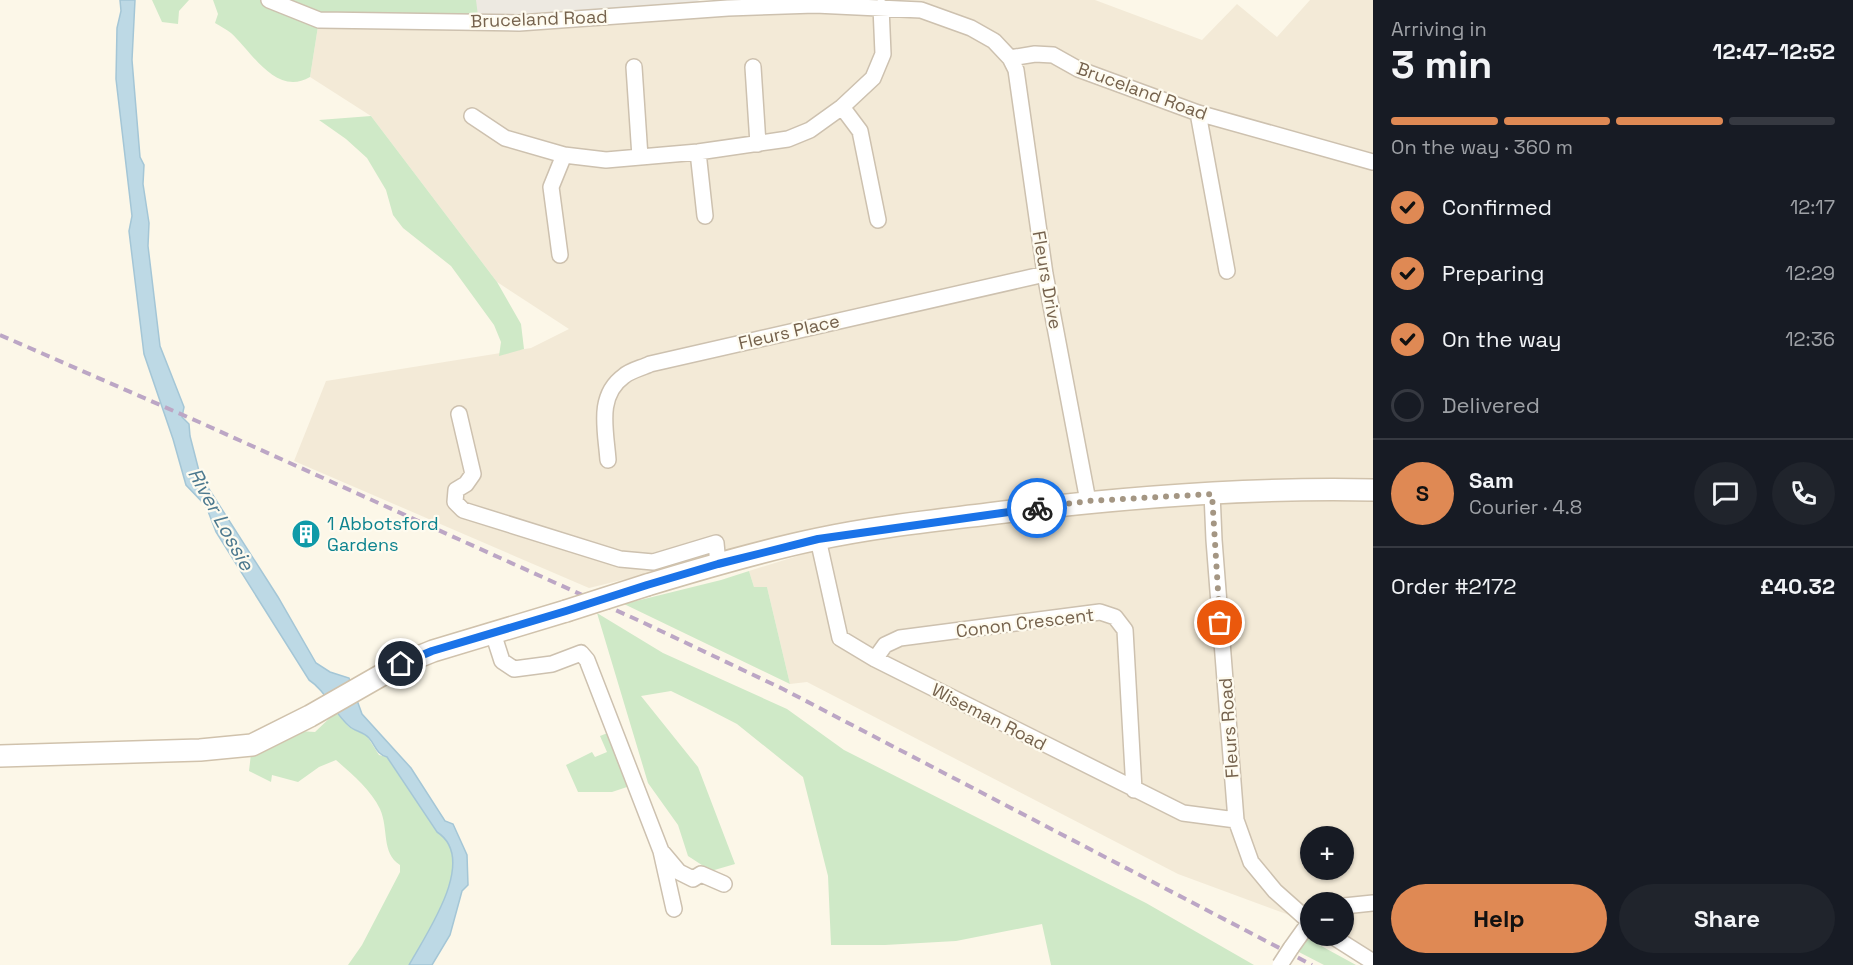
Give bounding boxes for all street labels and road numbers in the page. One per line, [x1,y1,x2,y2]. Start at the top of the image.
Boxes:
street label: Bruceland Road [470,5,608,32]
street label: Bruceland Road [1074,56,1211,125]
street label: Fleurs Drive [1028,229,1067,331]
street label: Fleurs Place [736,309,842,354]
street label: Conon Crescent [954,603,1095,642]
street label: Fleurs Road [1214,677,1243,779]
street label: Wiseman Road [928,678,1051,755]

